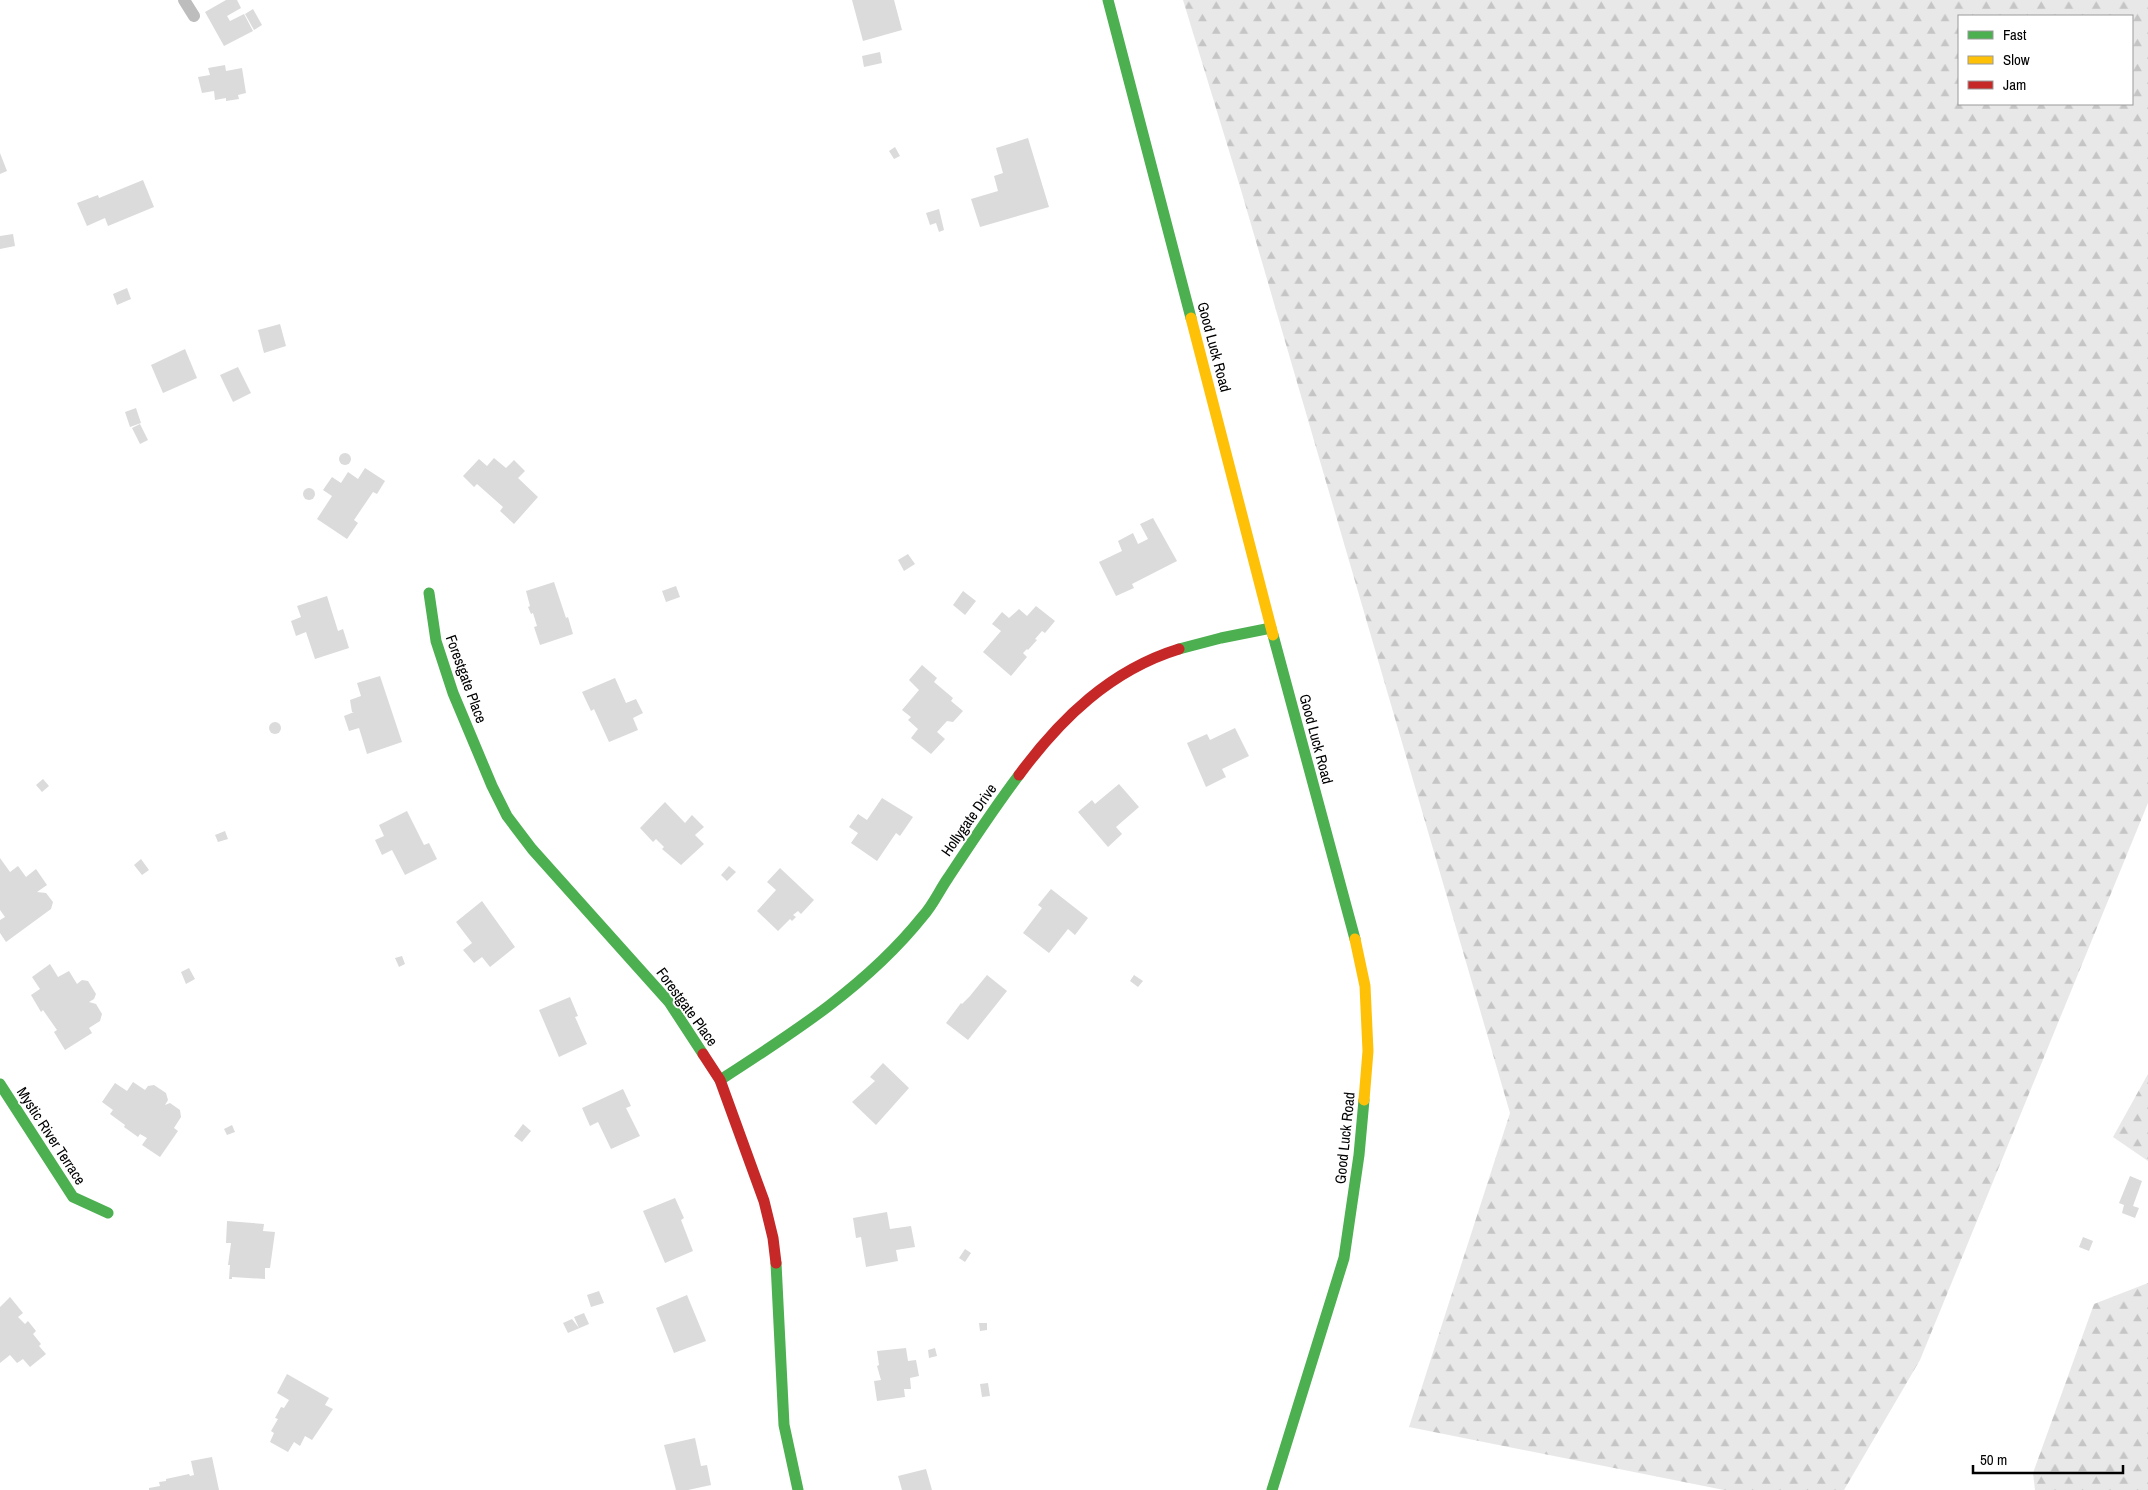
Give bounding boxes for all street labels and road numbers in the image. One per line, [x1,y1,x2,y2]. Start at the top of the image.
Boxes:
street label: Good Luck Road [1192,300,1237,394]
street label: Forestgate Place [441,632,492,726]
street label: Good Luck Road [1294,692,1339,786]
street label: Hollygate Drive [936,779,1001,860]
street label: Forestgate Place [652,963,723,1050]
street label: Mystic River Terrace [12,1083,91,1189]
street label: Good Luck Road [1329,1091,1360,1185]

